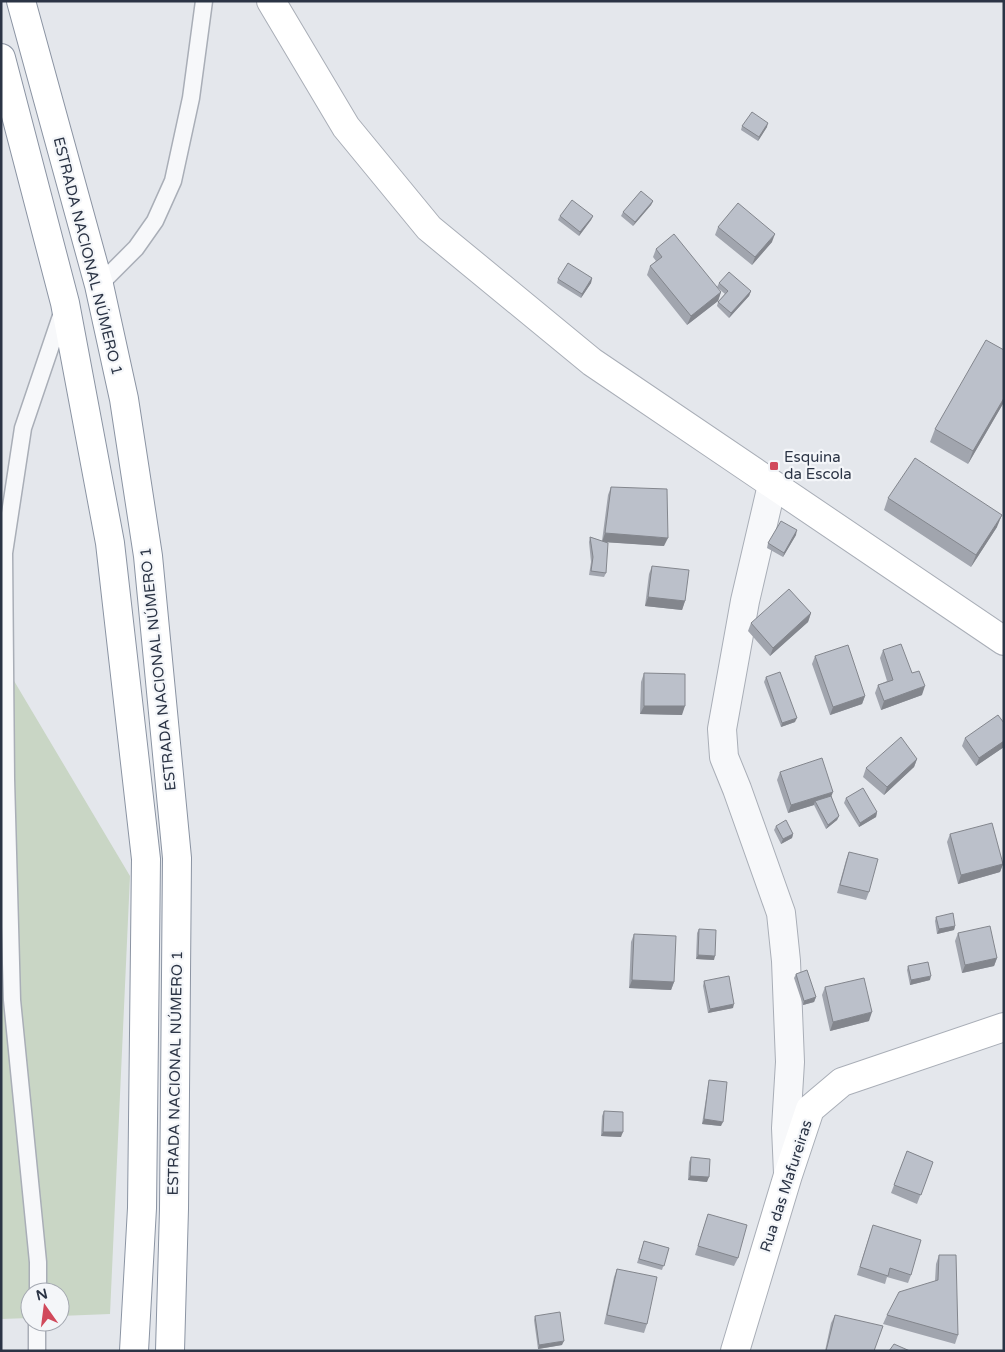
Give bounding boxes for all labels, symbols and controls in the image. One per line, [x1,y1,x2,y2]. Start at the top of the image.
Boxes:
street label: ESTRADA NACIONAL NÚMERO 1 [50,135,126,377]
place label: Esquina da Escola [784,448,852,483]
marker: Esquina da Escola [768,460,780,472]
street label: ESTRADA NACIONAL NÚMERO 1 [136,546,180,792]
street label: ESTRADA NACIONAL NÚMERO 1 [164,950,186,1196]
street label: Rua das Mafureiras [756,1118,816,1254]
north arrow [20,1282,70,1332]
text: N [34,1285,49,1304]

